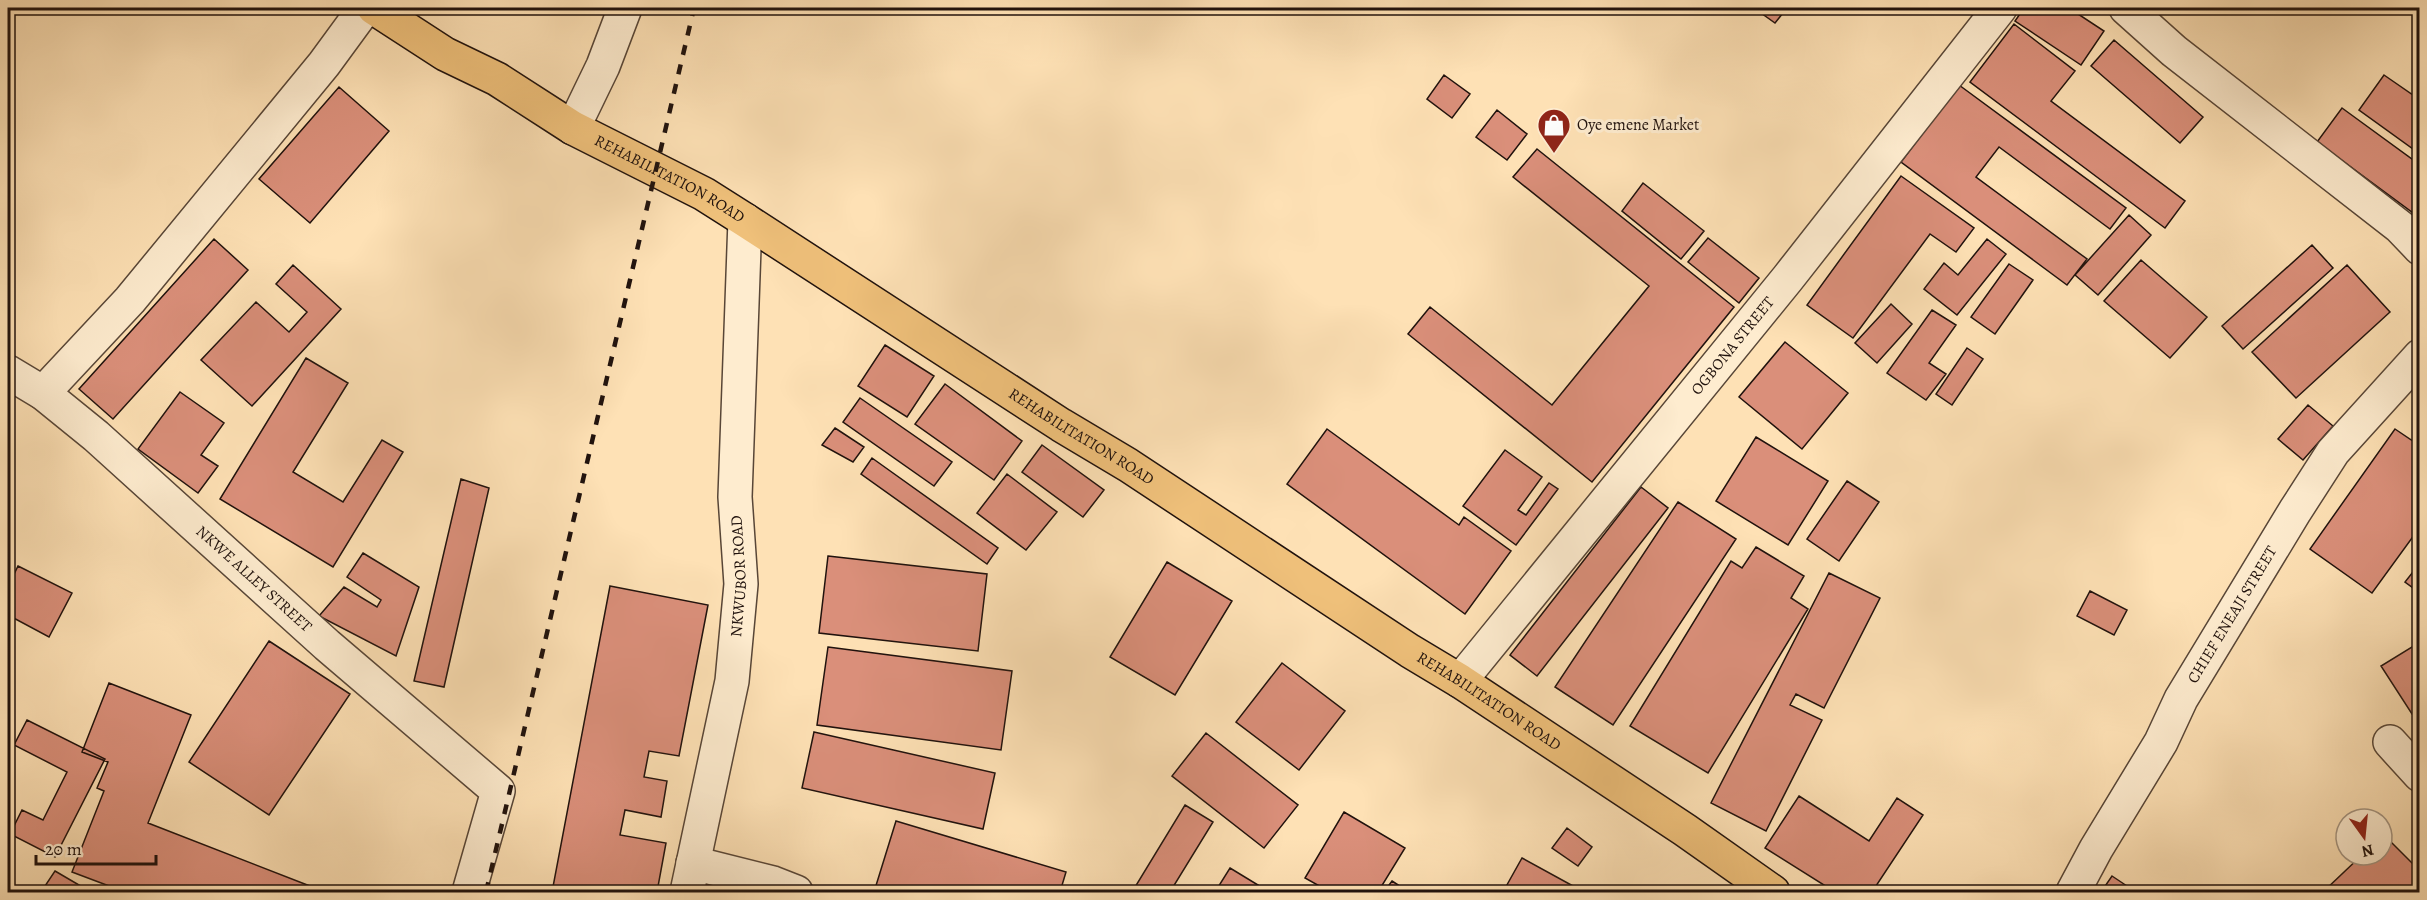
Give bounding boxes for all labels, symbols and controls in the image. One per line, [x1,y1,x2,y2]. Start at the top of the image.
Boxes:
shop icon: Oye emene Market [1536,107,1572,154]
place label: Oye emene Market [1577,114,1699,136]
street label: REHABILITATION ROAD [591,130,749,228]
street label: OGBONA STREET [1686,292,1780,400]
street label: REHABILITATION ROAD [1004,383,1158,490]
street label: NKWUBOR ROAD [725,514,752,638]
street label: NKWE ALLEY STREET [191,521,317,637]
street label: CHIEF ENEAJI STREET [2182,542,2282,688]
street label: REHABILITATION ROAD [1413,646,1565,756]
north arrow [2334,807,2394,867]
scale bar [36,828,156,866]
text: 20 m [45,837,82,861]
text: N [2359,838,2376,863]

